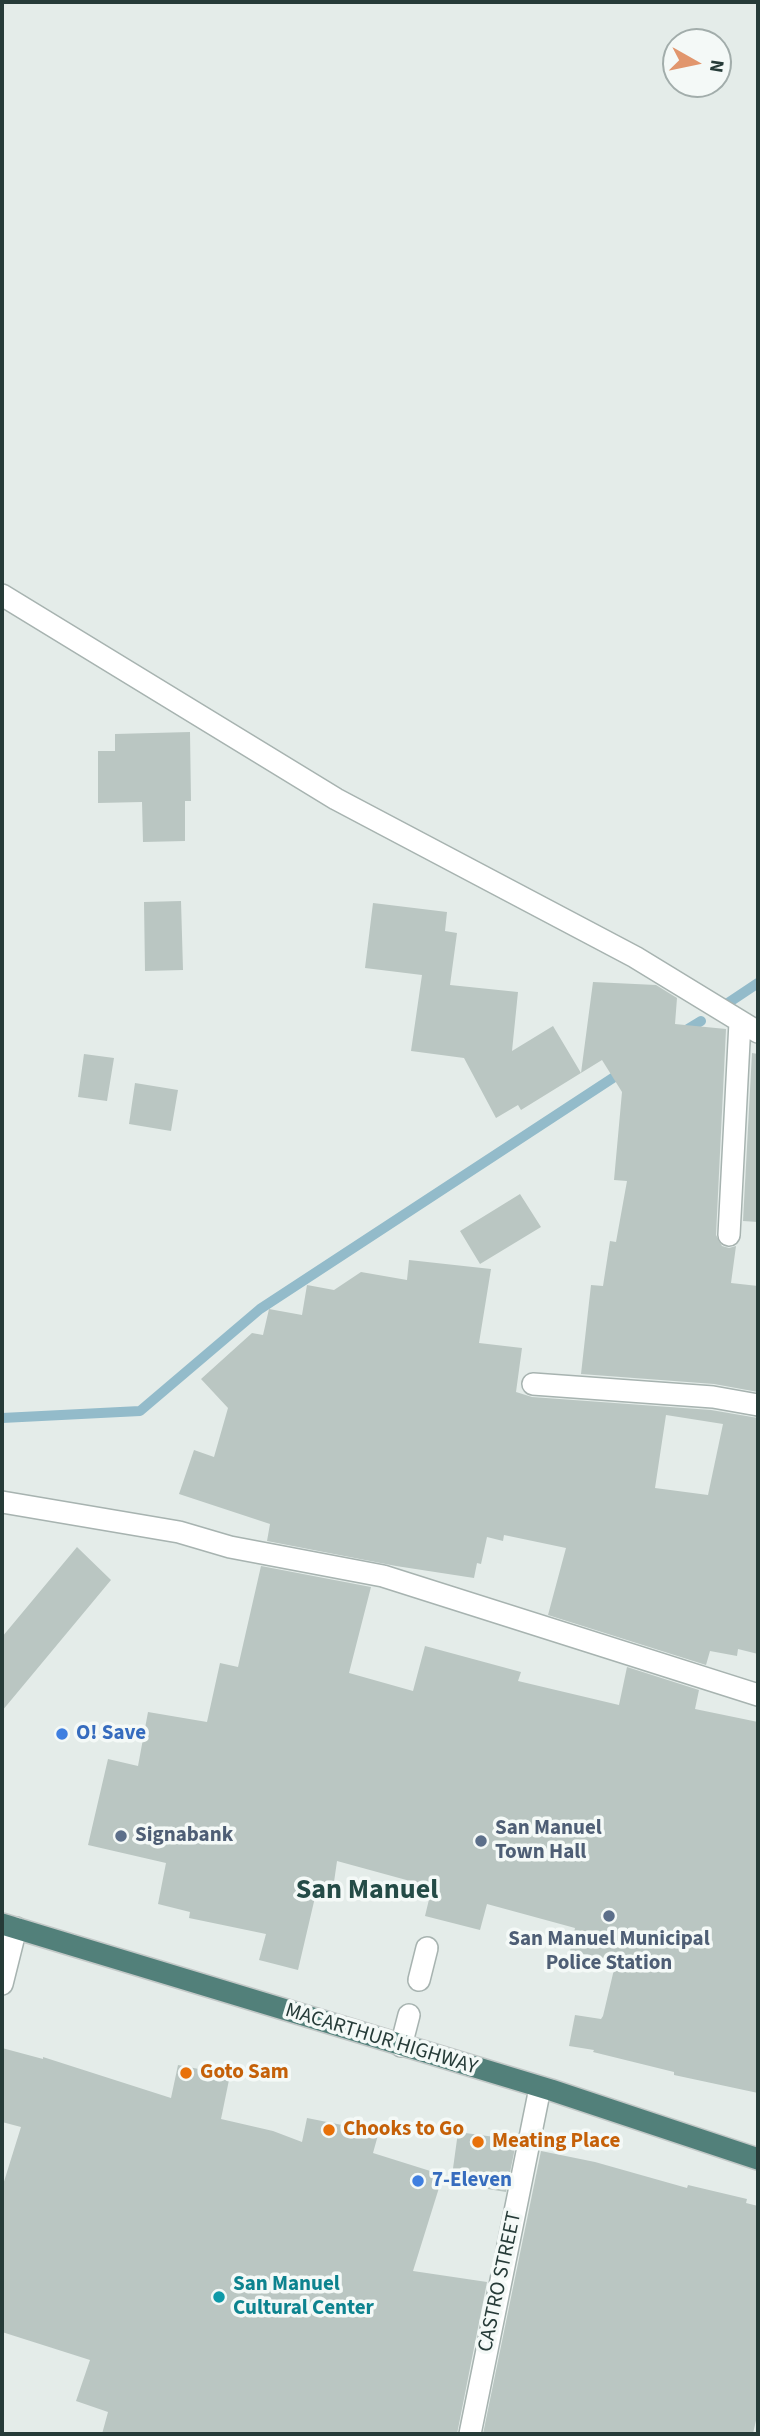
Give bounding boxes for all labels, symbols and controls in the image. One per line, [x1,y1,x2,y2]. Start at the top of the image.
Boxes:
north arrow [662,28,732,98]
text: N [702,58,731,74]
place label: O! Save [76,1721,146,1747]
marker: O! Save [54,1726,70,1742]
place label: San Manuel Town Hall [495,1816,602,1866]
place label: Signabank [135,1823,233,1849]
marker: Signabank [113,1828,129,1844]
marker: San Manuel Town Hall [473,1833,489,1849]
district label: San Manuel [296,1875,438,1909]
marker: San Manuel Municipal Police Station [601,1908,617,1924]
place label: San Manuel Municipal Police Station [508,1927,710,1977]
street label: MACARTHUR HIGHWAY [282,1999,480,2081]
place label: Goto Sam [200,2060,289,2086]
marker: Goto Sam [178,2065,194,2081]
place label: Chooks to Go [343,2117,464,2143]
marker: Chooks to Go [321,2122,337,2138]
place label: Meating Place [492,2129,620,2155]
marker: Meating Place [470,2134,486,2150]
place label: 7-Eleven [432,2168,512,2194]
marker: 7-Eleven [410,2173,426,2189]
street label: CASTRO STREET [474,2209,528,2355]
place label: San Manuel Cultural Center [233,2272,374,2322]
marker: San Manuel Cultural Center [211,2289,227,2305]

